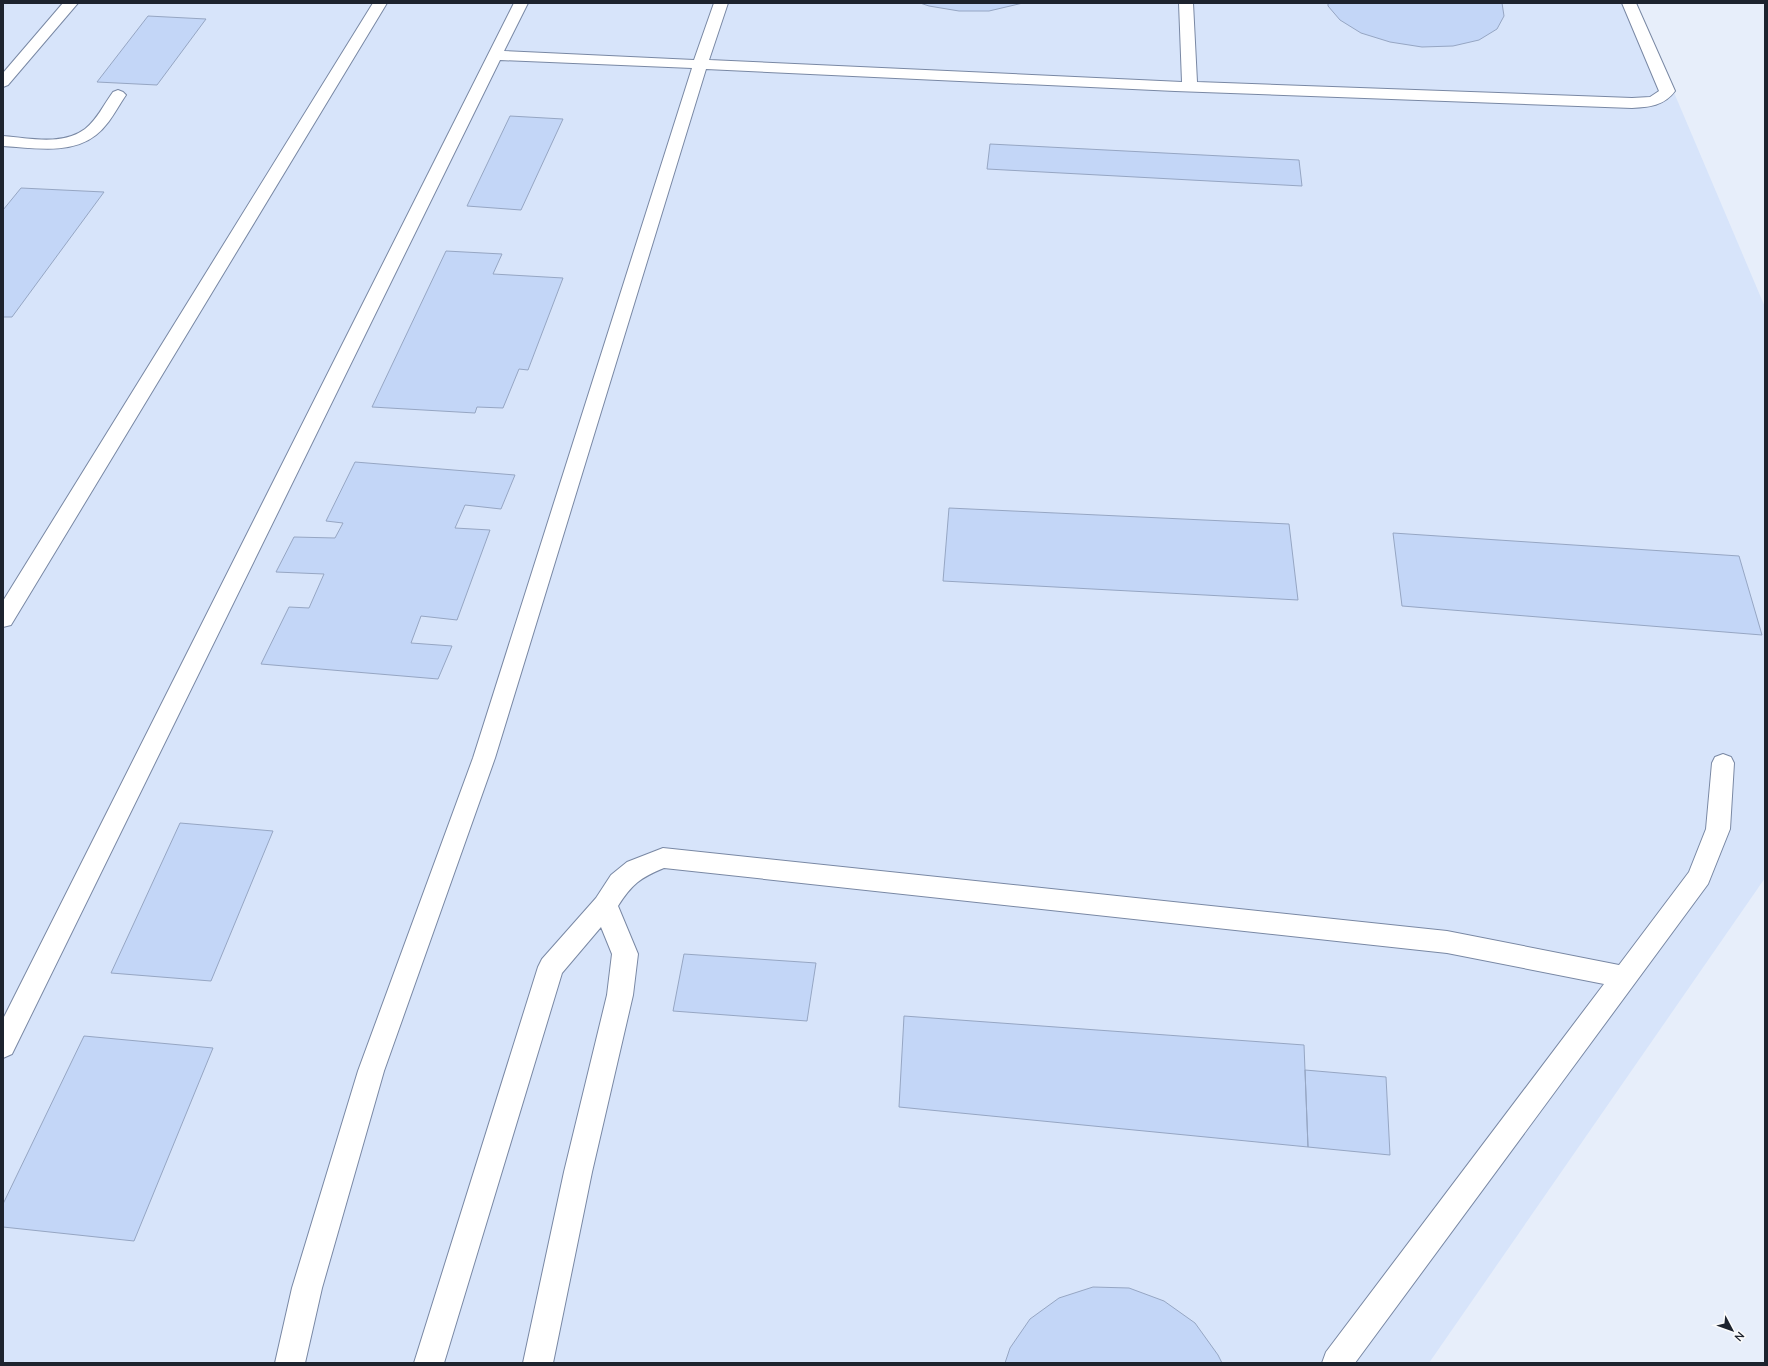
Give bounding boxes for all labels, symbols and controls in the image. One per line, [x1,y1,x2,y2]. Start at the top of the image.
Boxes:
north arrow [1712,1310,1752,1350]
text: N [1732,1329,1748,1344]

